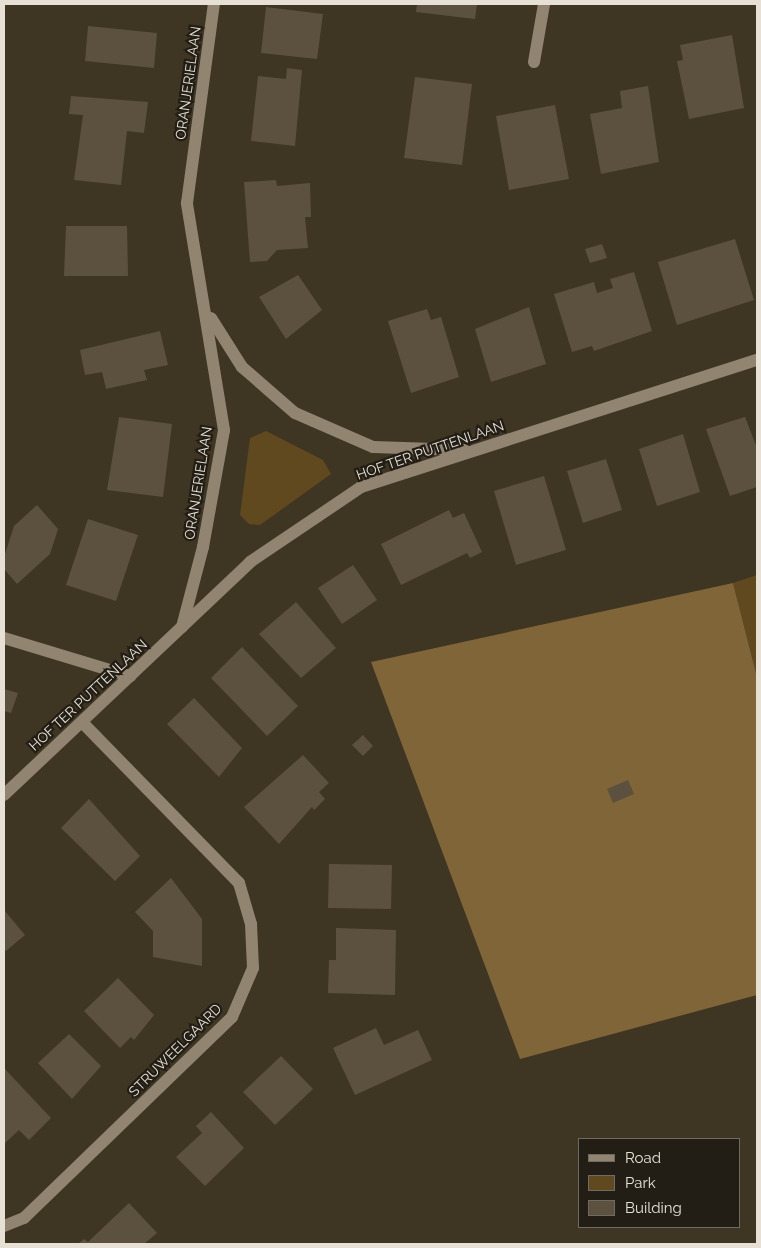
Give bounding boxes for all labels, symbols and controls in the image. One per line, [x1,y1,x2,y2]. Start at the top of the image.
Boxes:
street label: ORANJERIELAAN [172,25,204,141]
street label: HOF TER PUTTENLAAN [354,417,506,483]
street label: ORANJERIELAAN [181,425,215,541]
street label: HOF TER PUTTENLAAN [25,636,151,754]
street label: STRUWEELGAARD [125,1000,225,1100]
legend [578,1138,741,1228]
text: Road [625,1149,661,1167]
text: Park [625,1174,656,1192]
text: Building [625,1199,682,1217]

